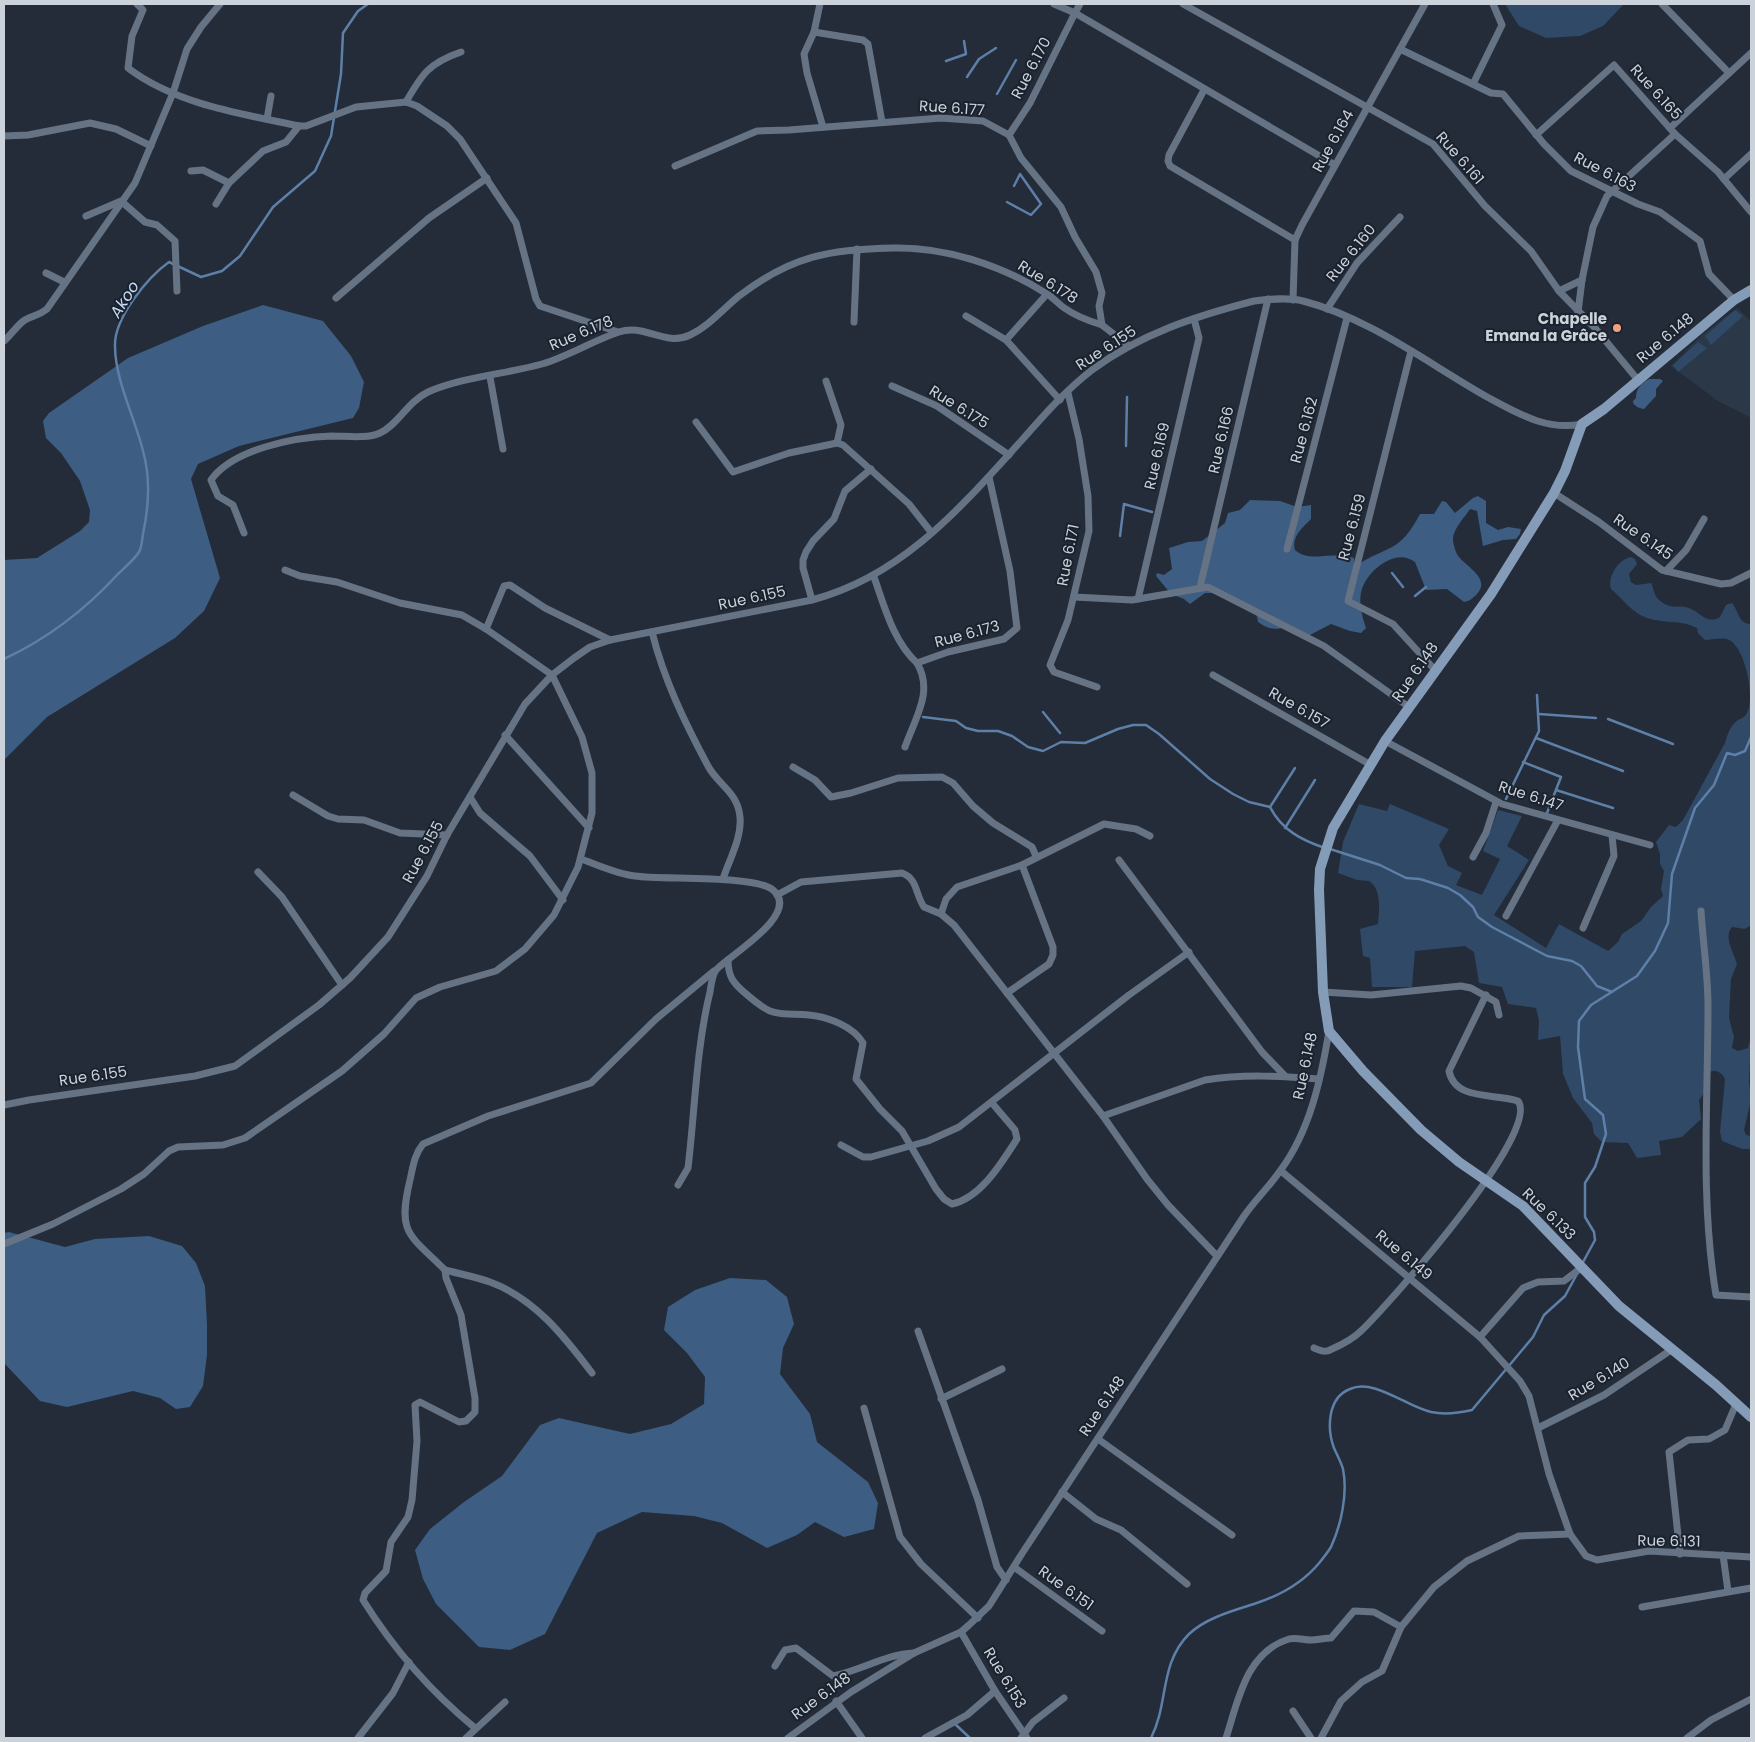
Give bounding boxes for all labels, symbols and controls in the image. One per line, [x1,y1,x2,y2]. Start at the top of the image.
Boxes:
street label: Rue 6.170 [1006,33,1056,102]
street label: Rue 6.165 [1626,59,1687,124]
street label: Rue 6.177 [918,95,986,120]
street label: Rue 6.164 [1307,106,1358,176]
street label: Rue 6.161 [1432,127,1489,189]
street label: Rue 6.163 [1570,146,1640,197]
street label: Rue 6.160 [1321,219,1380,286]
street label: Rue 6.178 [1014,255,1082,308]
water label: Akoo [104,276,145,323]
place label: Chapelle Emana la Grâce [1485,308,1607,346]
street label: Rue 6.148 [1632,308,1698,368]
street label: Rue 6.178 [546,310,616,355]
street label: Rue 6.155 [1071,320,1140,375]
marker: Chapelle Emana la Grâce [1611,322,1623,334]
street label: Rue 6.175 [925,380,993,433]
street label: Rue 6.162 [1285,394,1322,465]
street label: Rue 6.166 [1203,404,1238,476]
street label: Rue 6.169 [1139,420,1174,492]
street label: Rue 6.159 [1333,491,1371,563]
street label: Rue 6.145 [1609,508,1677,565]
street label: Rue 6.171 [1051,522,1084,588]
street label: Rue 6.155 [716,580,788,615]
street label: Rue 6.173 [932,615,1002,652]
street label: Rue 6.148 [1386,638,1443,706]
street label: Rue 6.157 [1265,682,1334,733]
street label: Rue 6.147 [1496,775,1566,816]
street label: Rue 6.155 [397,817,448,887]
street label: Rue 6.148 [1287,1030,1322,1102]
street label: Rue 6.155 [58,1060,128,1091]
street label: Rue 6.133 [1518,1183,1581,1245]
street label: Rue 6.149 [1371,1225,1437,1285]
street label: Rue 6.140 [1564,1352,1633,1405]
street label: Rue 6.148 [1074,1371,1129,1440]
street label: Rue 6.131 [1637,1529,1701,1552]
street label: Rue 6.151 [1034,1560,1098,1615]
street label: Rue 6.153 [979,1643,1032,1712]
street label: Rue 6.148 [787,1667,855,1724]

